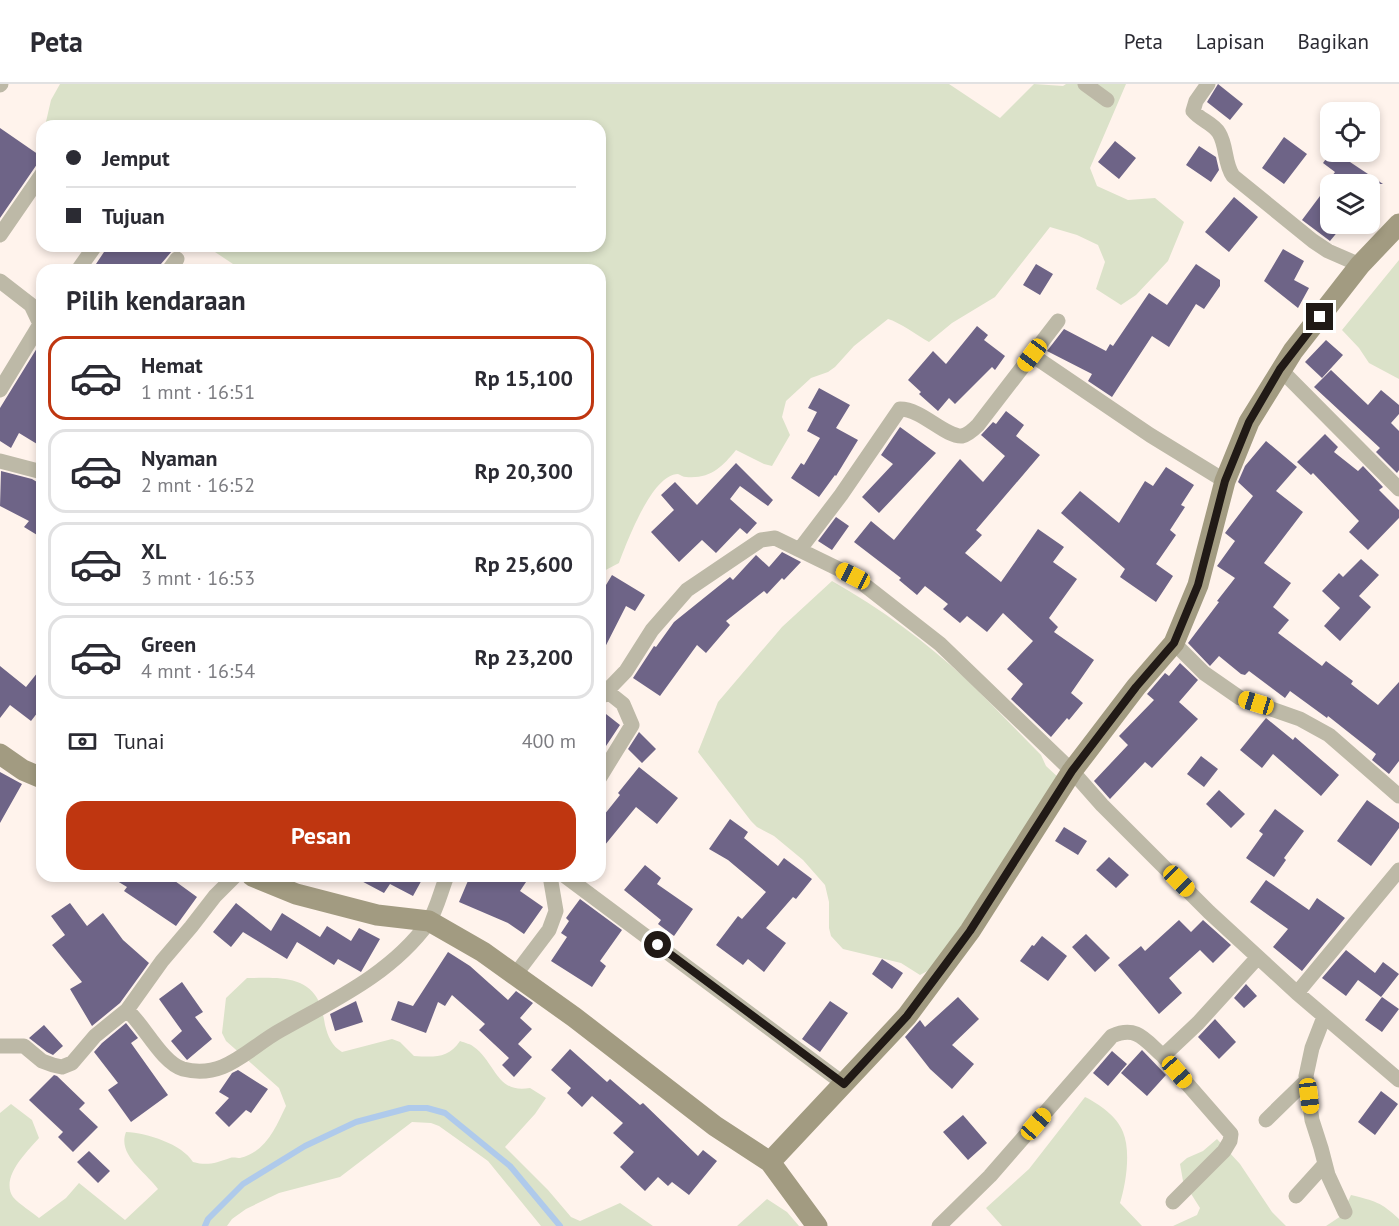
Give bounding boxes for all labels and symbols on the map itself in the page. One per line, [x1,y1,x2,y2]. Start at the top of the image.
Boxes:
route end [1306,303,1333,330]
car [1014,335,1050,375]
car [833,560,873,592]
car [1236,689,1276,717]
car [1160,862,1198,900]
route start [644,931,671,958]
car [1158,1053,1196,1091]
car [1298,1077,1320,1115]
car [1017,1105,1055,1143]

